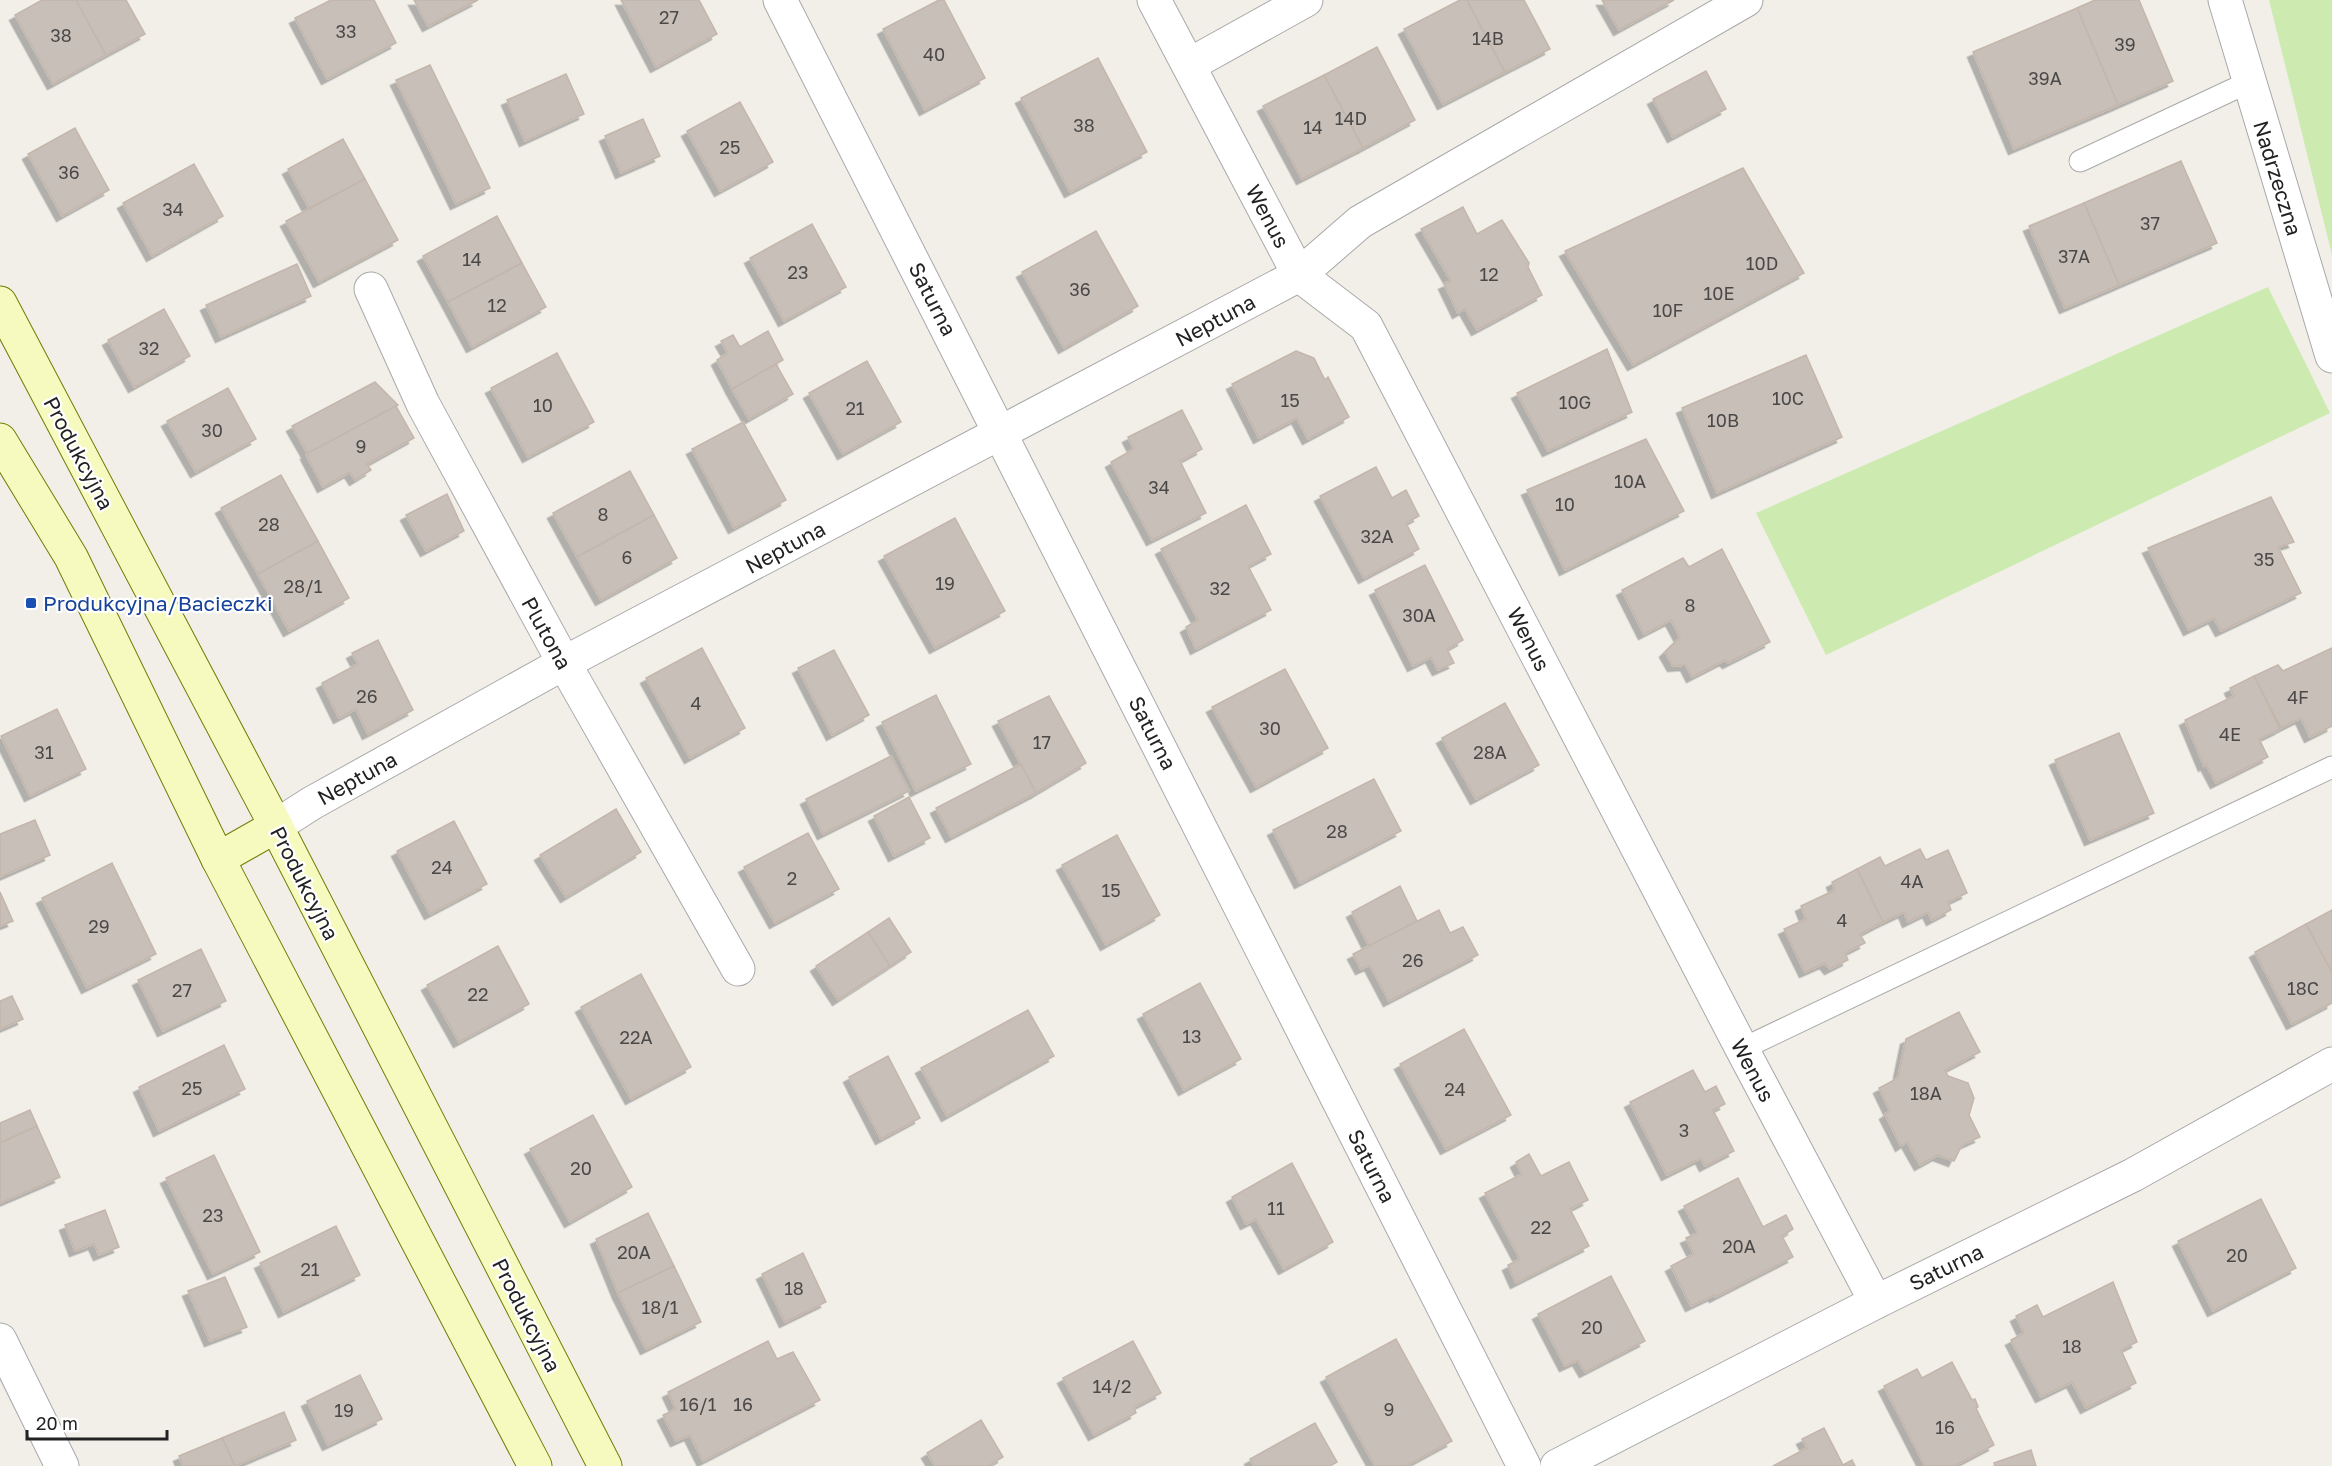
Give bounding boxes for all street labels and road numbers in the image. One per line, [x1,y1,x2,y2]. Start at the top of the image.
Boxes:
street label: Nadrzeczna [2248,117,2308,239]
street label: Wenus [1241,180,1295,252]
street label: Saturna [903,258,963,340]
street label: Neptuna [1171,288,1259,352]
street label: Produkcyjna [38,392,120,514]
street label: Neptuna [741,515,829,579]
street label: Plutona [516,592,578,674]
street label: Wenus [1502,603,1556,675]
street label: Saturna [1123,692,1183,774]
street label: Neptuna [313,746,401,810]
street label: Produkcyjna [265,822,345,944]
street label: Wenus [1726,1034,1780,1106]
street label: Saturna [1342,1125,1402,1207]
street label: Saturna [1905,1238,1987,1296]
street label: Produkcyjna [487,1254,567,1376]

